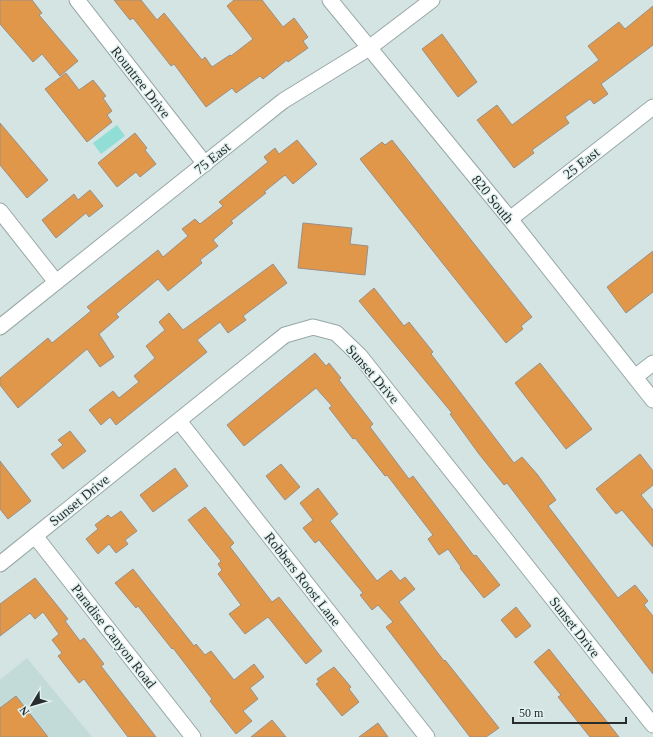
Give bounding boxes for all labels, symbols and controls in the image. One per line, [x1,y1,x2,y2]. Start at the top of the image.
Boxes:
street label: Rountree Drive [108,44,173,121]
street label: 75 East [191,139,233,177]
street label: 25 East [560,145,602,182]
street label: 820 South [469,172,516,226]
street label: Sunset Drive [343,342,402,407]
street label: Sunset Drive [46,472,112,529]
street label: Robbers Roost Lane [262,530,344,629]
street label: Paradise Canyon Road [68,581,159,691]
street label: Sunset Drive [546,594,603,661]
north arrow [12,685,52,725]
scale bar [513,699,626,725]
text: N [17,704,31,718]
text: 50 m [519,706,544,720]

